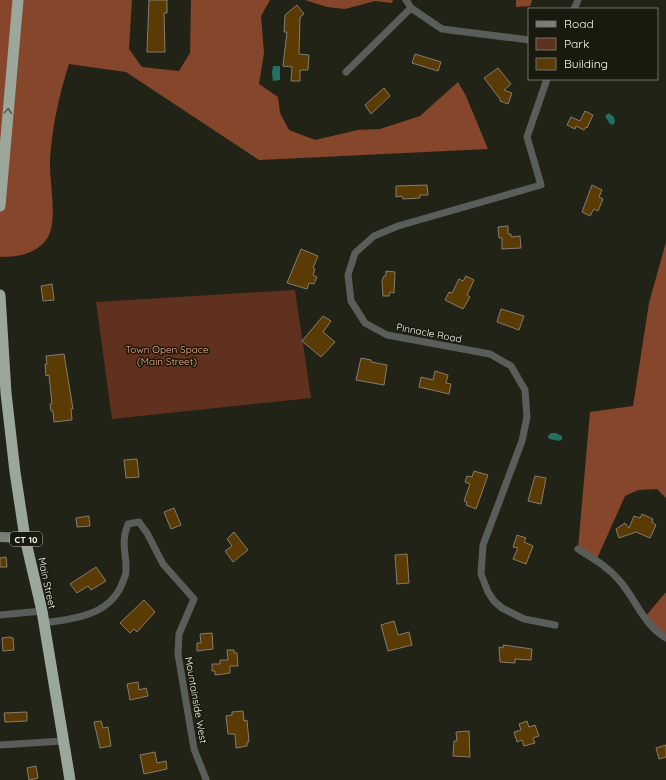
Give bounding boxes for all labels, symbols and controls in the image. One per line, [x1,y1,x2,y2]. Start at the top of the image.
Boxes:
legend [528,8,658,80]
text: Road [564,16,594,31]
text: Park [564,36,589,51]
text: Building [564,56,608,71]
one-way arrow [3,108,12,114]
street label: Pinnacle Road [395,320,463,346]
park label: Town Open Space (Main Street) [125,343,209,368]
road number: CT 10 [10,532,42,546]
street label: Main Street [35,556,59,611]
street label: Mountainside West [182,656,210,745]

